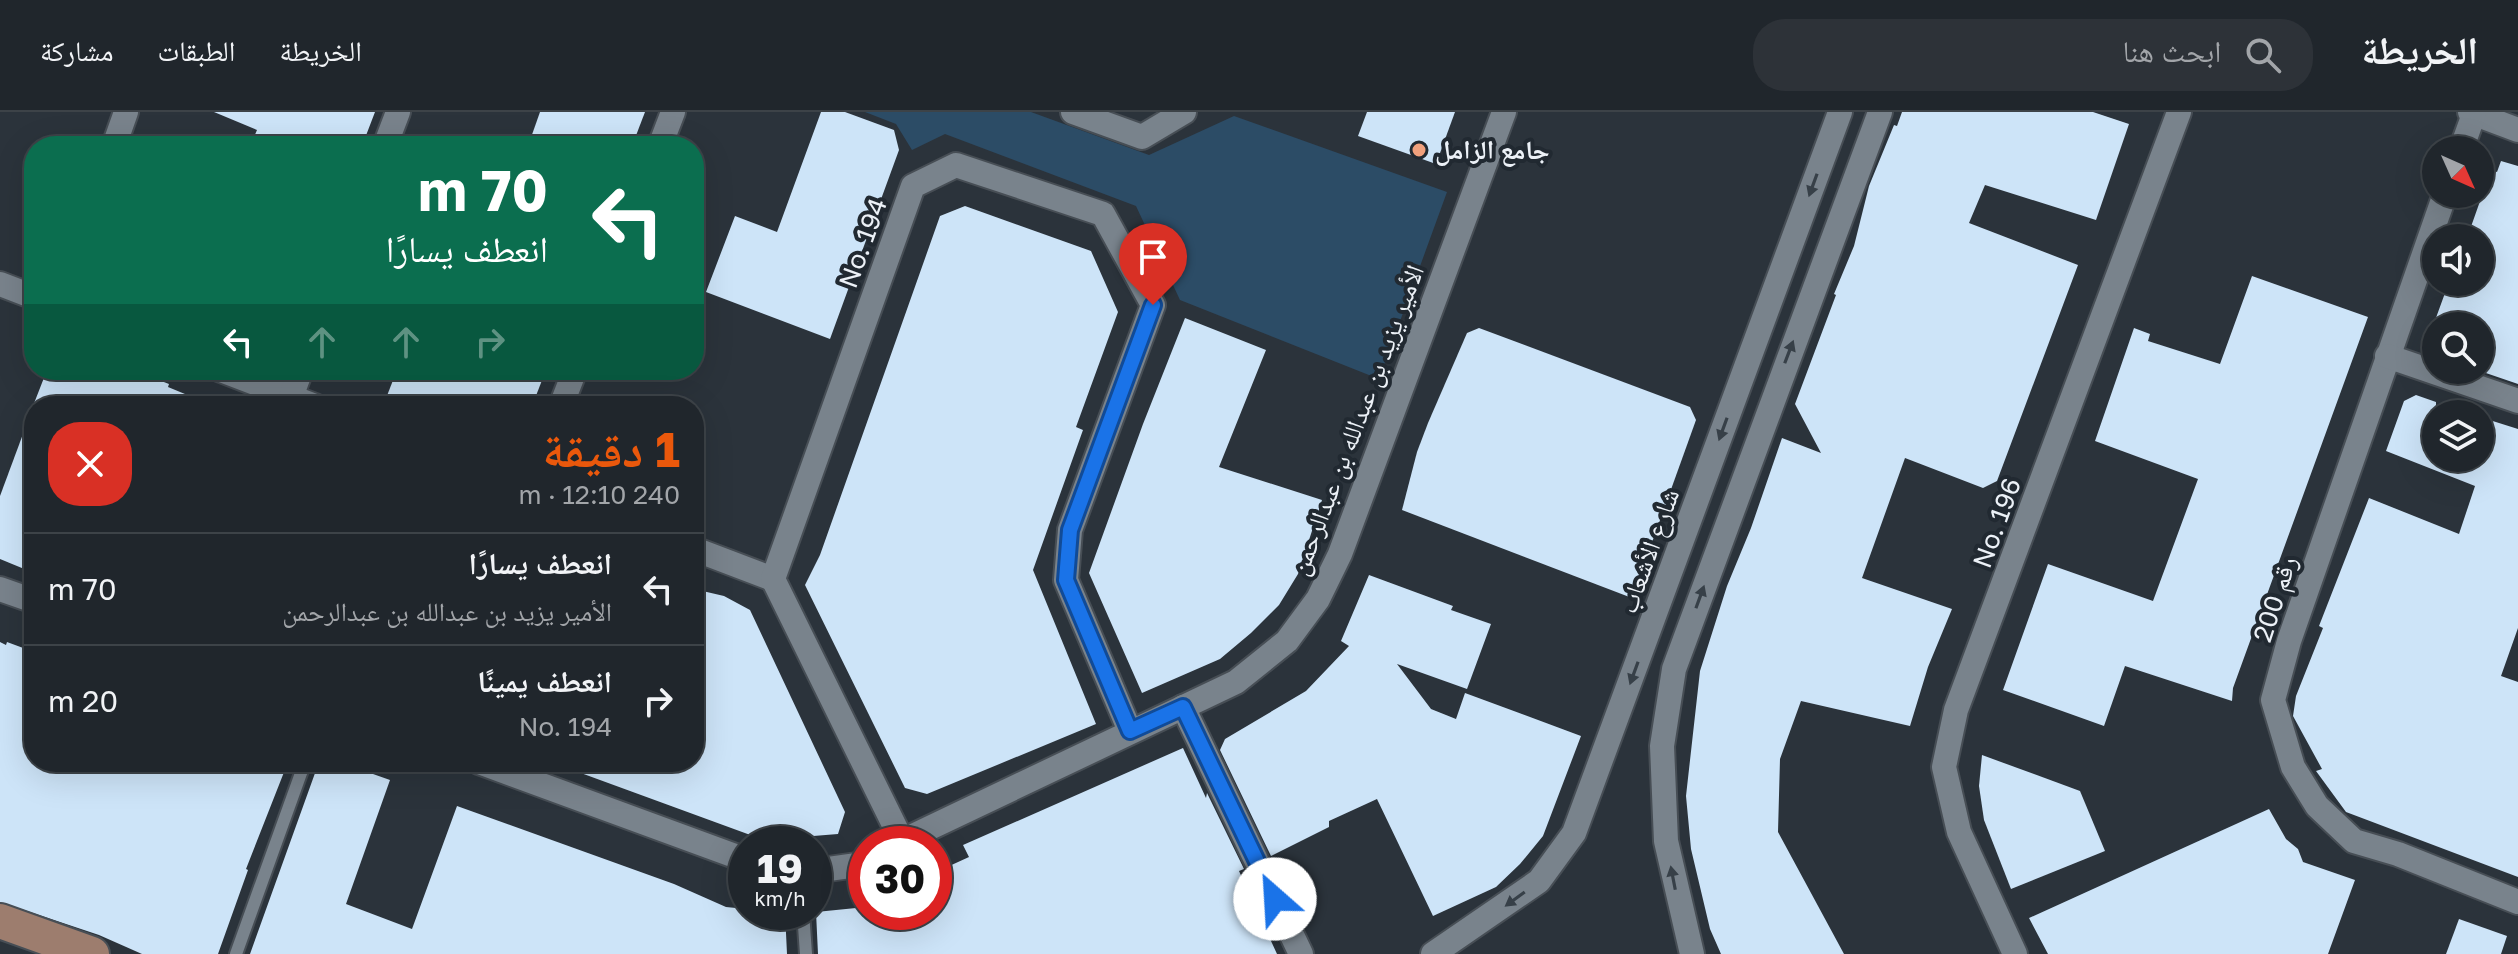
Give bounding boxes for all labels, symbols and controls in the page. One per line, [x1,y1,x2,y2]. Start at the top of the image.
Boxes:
search box [1753,19,2313,91]
text: الخريطة [2361,27,2478,72]
text: ابحث هنا [2122,33,2221,69]
icon: search [2241,33,2285,77]
text: مشاركة [40,34,114,67]
text: الطبقات [158,34,235,67]
text: الخريطة [279,34,362,67]
place label: جامع الزامل [1435,134,1550,167]
north arrow [2422,136,2494,208]
map controls [2422,136,2494,472]
marker: جامع الزامل [1410,141,1428,159]
text: 70 m [418,156,548,223]
icon: left [576,168,680,272]
one-way arrow [1806,173,1819,197]
street label: No. 194 [832,194,893,292]
pin [1119,223,1187,305]
button: sound [2422,224,2494,296]
text: انعطف يسارًا [386,227,548,270]
icon: arrive [1131,235,1175,279]
street label: الأمير يزيد بن عبدالله بن عبدالرحمن [1283,260,1431,580]
button: search [2422,312,2494,384]
icon: left [216,320,260,364]
icon: ahead [300,320,344,364]
icon: ahead [384,320,428,364]
icon: right [468,320,512,364]
one-way arrow [1783,340,1796,364]
button: layers [2422,400,2494,472]
one-way arrow [1716,417,1729,441]
text: 1 دقيقة [542,420,680,478]
button: close [48,422,132,506]
street label: No. 196 [1966,474,2027,572]
text: 240 m · 12:10 [518,479,680,510]
street label: شارع الأشعاب [1612,484,1686,618]
text: انعطف يسارًا [468,545,612,581]
street label: رقم 200 [2246,552,2305,646]
icon: left [636,567,680,611]
text: 70 m [48,571,117,607]
one-way arrow [1694,585,1707,609]
text: الأمير يزيد بن عبدالله بن عبدالرحمن [282,596,612,627]
one-way arrow [1627,662,1639,686]
text: انعطف يمينًا [477,663,612,699]
icon: right [636,679,680,723]
text: 20 m [48,683,118,719]
text: No. 194 [519,711,612,742]
speed limit sign: 30 [848,826,952,930]
text: 19 [757,844,803,892]
position arrow [1233,857,1317,941]
one-way arrow [1667,866,1679,891]
text: km/h [755,886,805,910]
one-way arrow [1504,891,1525,906]

